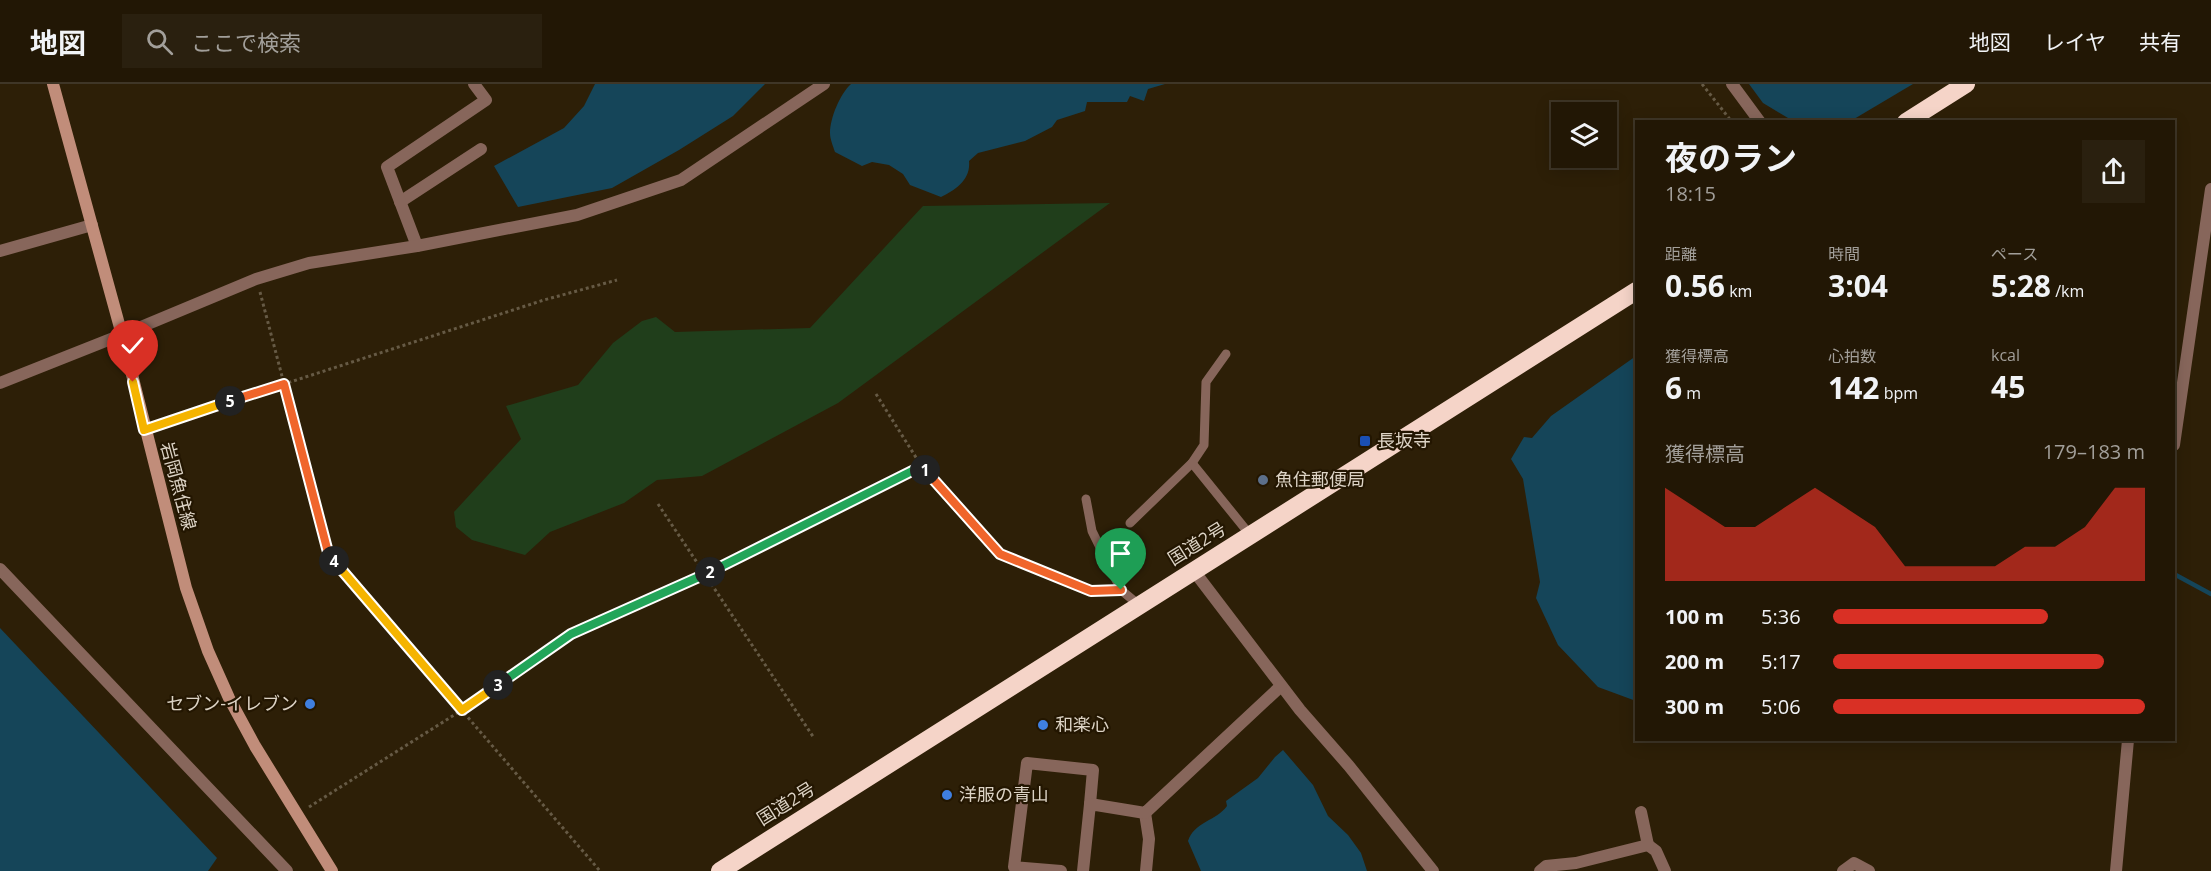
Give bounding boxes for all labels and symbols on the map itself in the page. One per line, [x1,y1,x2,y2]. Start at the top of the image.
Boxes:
pin [107,320,158,382]
pin: 5 [215,386,245,416]
place label: 長坂寺 [1377,428,1431,452]
marker: 長坂寺 [1358,434,1372,448]
street label: 岩岡魚住線 [156,439,202,532]
pin: 1 [910,455,940,485]
place label: 魚住郵便局 [1275,467,1365,491]
marker: 魚住郵便局 [1256,473,1270,487]
street label: 国道2号 [1163,516,1230,570]
pin [1095,528,1146,590]
pin: 4 [319,546,349,576]
pin: 2 [695,557,725,587]
pin: 3 [483,670,513,700]
place label: セブン-イレブン [166,691,298,715]
marker: セブン-イレブン [303,697,317,711]
place label: 和楽心 [1055,712,1109,736]
marker: 和楽心 [1036,718,1050,732]
street label: 国道2号 [752,776,819,830]
place label: 洋服の青山 [959,782,1049,806]
marker: 洋服の青山 [940,788,954,802]

